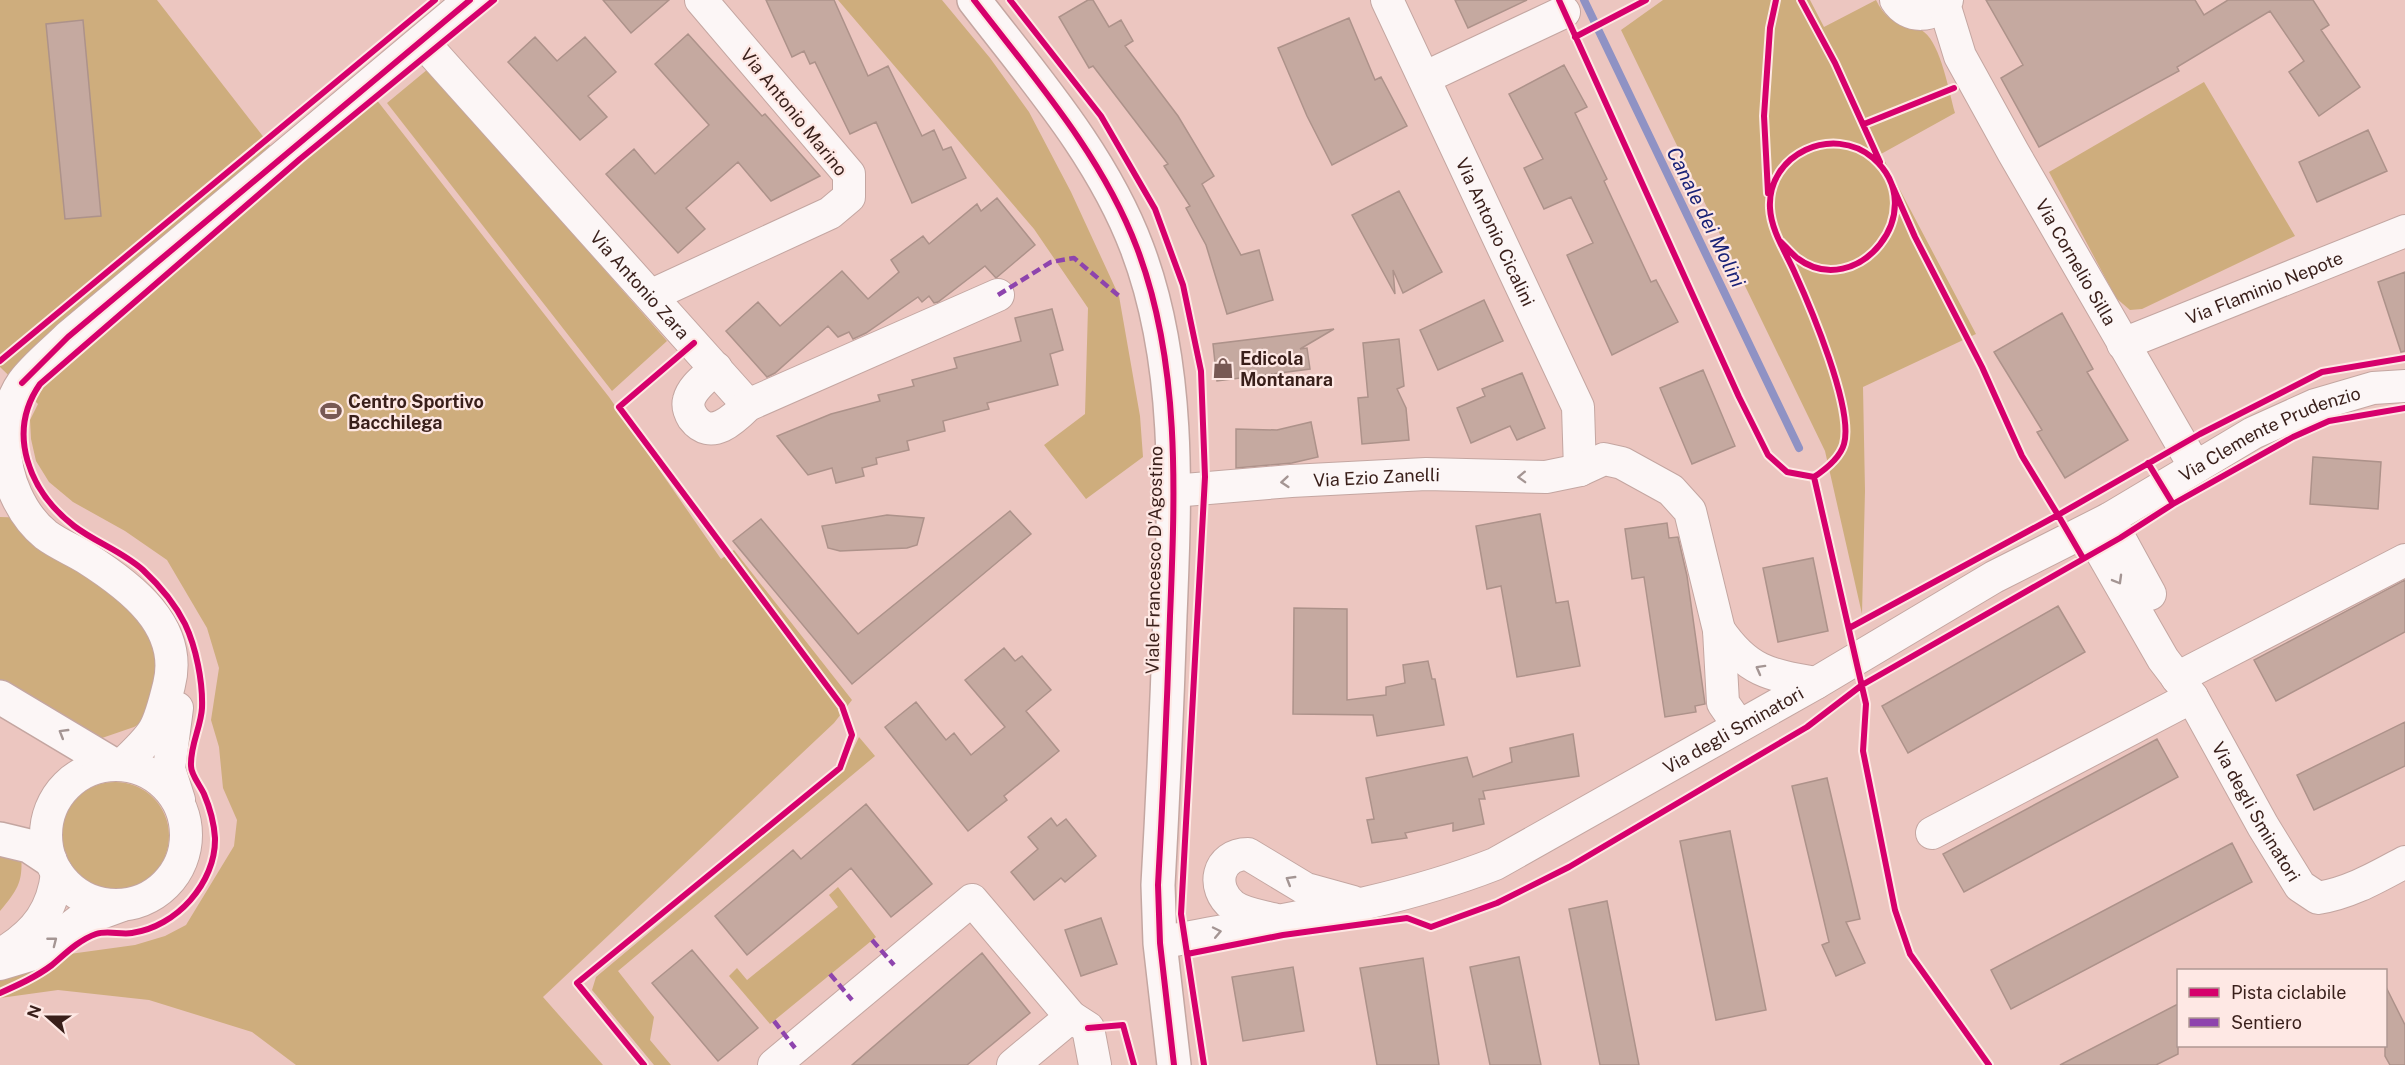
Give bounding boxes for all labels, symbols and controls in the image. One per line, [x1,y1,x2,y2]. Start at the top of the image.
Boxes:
street label: Via Antonio Marino [736,44,852,180]
water label: Canale dei Molini [1662,143,1750,291]
street label: Via Antonio Cicalini [1452,154,1540,309]
street label: Via Cornelio Silla [2032,195,2121,329]
street label: Via Antonio Zara [586,226,694,343]
street label: Via Flaminio Nepote [2182,247,2346,328]
place label: Edicola Montanara [1240,348,1333,390]
shop icon: Edicola Montanara [1211,356,1235,380]
street label: Via Clemente Prudenzio [2175,382,2363,485]
place label: Centro Sportivo Bacchilega [348,391,484,433]
sports icon: Centro Sportivo Bacchilega [319,399,343,423]
street label: Viale Francesco D'Agostino [1142,446,1166,674]
street label: Via Ezio Zanelli [1313,463,1440,490]
one-way arrow [1518,471,1527,484]
one-way arrow [1281,475,1290,488]
one-way arrow [2111,574,2122,585]
one-way arrow [1756,665,1766,676]
street label: Via degli Sminatori [1659,682,1807,778]
one-way arrow [59,728,69,740]
street label: Via degli Sminatori [2208,738,2305,885]
one-way arrow [1286,876,1296,888]
one-way arrow [1212,926,1222,939]
one-way arrow [46,937,57,948]
legend [2177,969,2387,1047]
text: Pista ciclabile [2231,982,2346,1003]
north arrow [18,987,78,1047]
text: N [23,1003,46,1021]
text: Sentiero [2231,1012,2302,1033]

